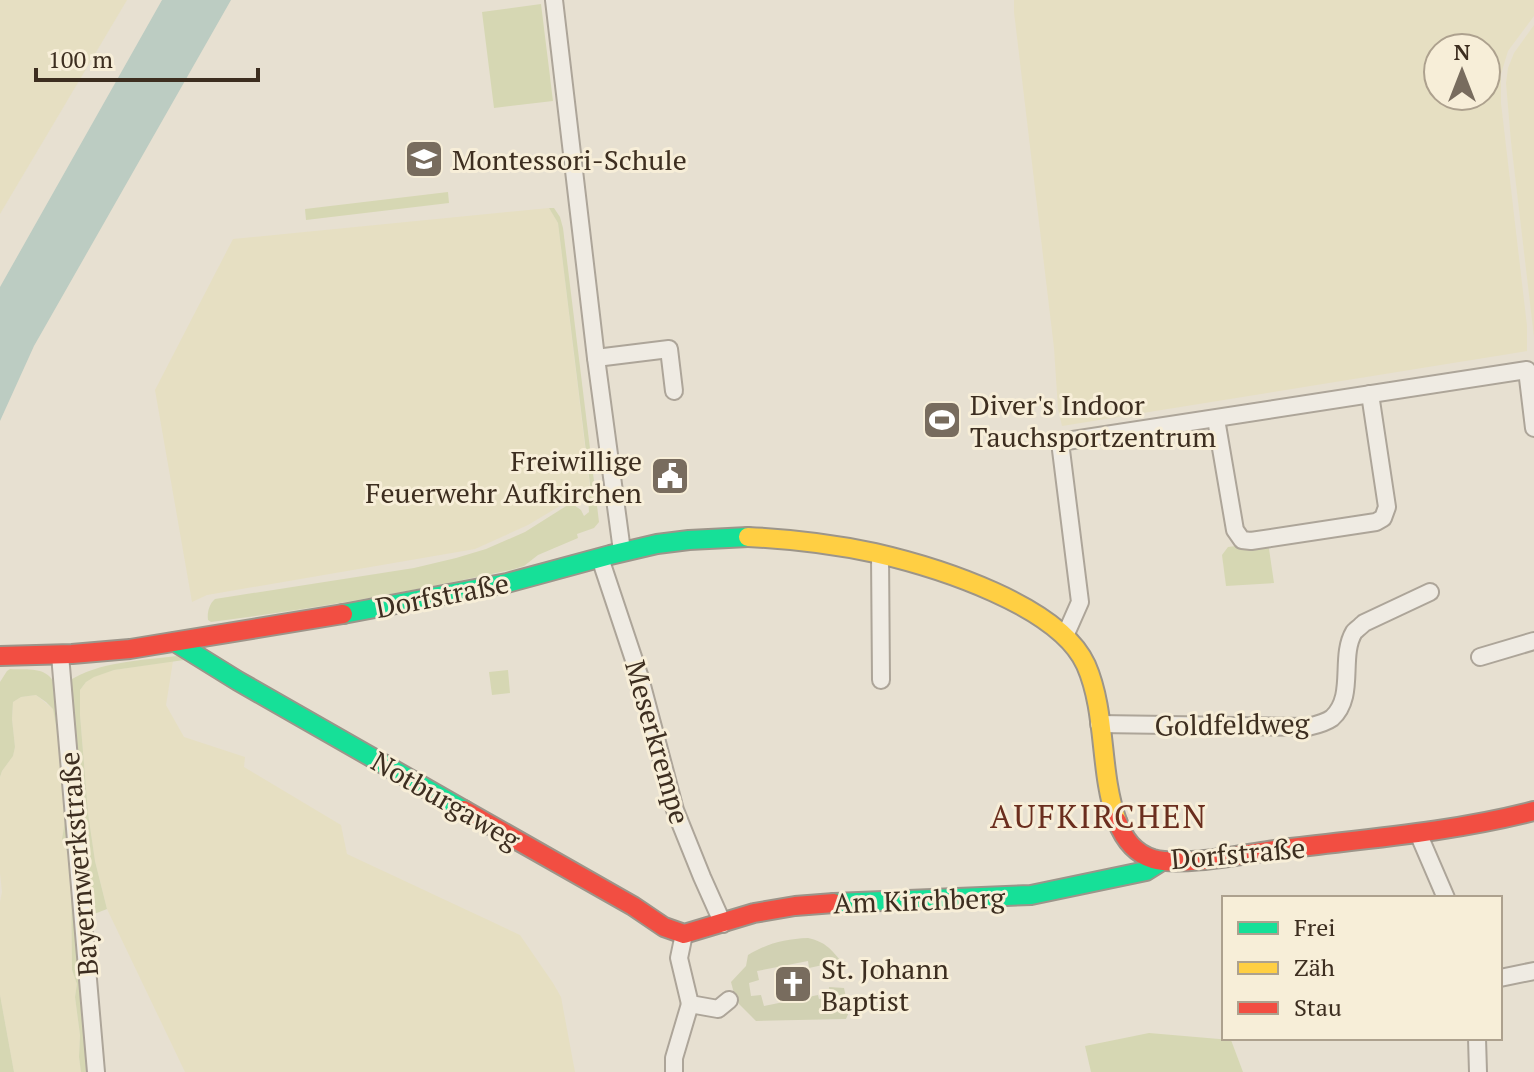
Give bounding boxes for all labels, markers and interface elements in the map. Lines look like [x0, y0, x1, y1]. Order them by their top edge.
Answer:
scale bar [36, 32, 258, 82]
north arrow [1422, 32, 1502, 112]
text: N [1454, 37, 1471, 66]
text: 100 m [48, 43, 113, 75]
school or university icon: Montessori-Schule [403, 138, 445, 180]
place label: Montessori-Schule [452, 141, 687, 178]
place label: Diver's Indoor Tauchsportzentrum [970, 386, 1216, 455]
sports icon: Diver's Indoor Tauchsportzentrum [921, 399, 963, 441]
place label: Freiwillige Feuerwehr Aufkirchen [365, 442, 642, 511]
public building icon: Freiwillige Feuerwehr Aufkirchen [649, 455, 691, 497]
street label: Dorfstraße [372, 564, 512, 626]
street label: Meserkrempe [617, 656, 699, 828]
street label: Goldfeldweg [1154, 704, 1311, 744]
street label: Notburgaweg [365, 743, 528, 858]
street label: Bayernwerkstraße [50, 750, 106, 978]
district label: AUFKIRCHEN [990, 795, 1208, 837]
street label: Dorfstraße [1169, 829, 1307, 877]
street label: Am Kirchberg [833, 878, 1007, 921]
legend [1222, 896, 1502, 1040]
text: Frei [1294, 911, 1336, 943]
place label: St. Johann Baptist [821, 950, 949, 1019]
text: Zäh [1294, 951, 1335, 983]
church icon: St. Johann Baptist [772, 963, 814, 1005]
text: Stau [1294, 991, 1342, 1023]

